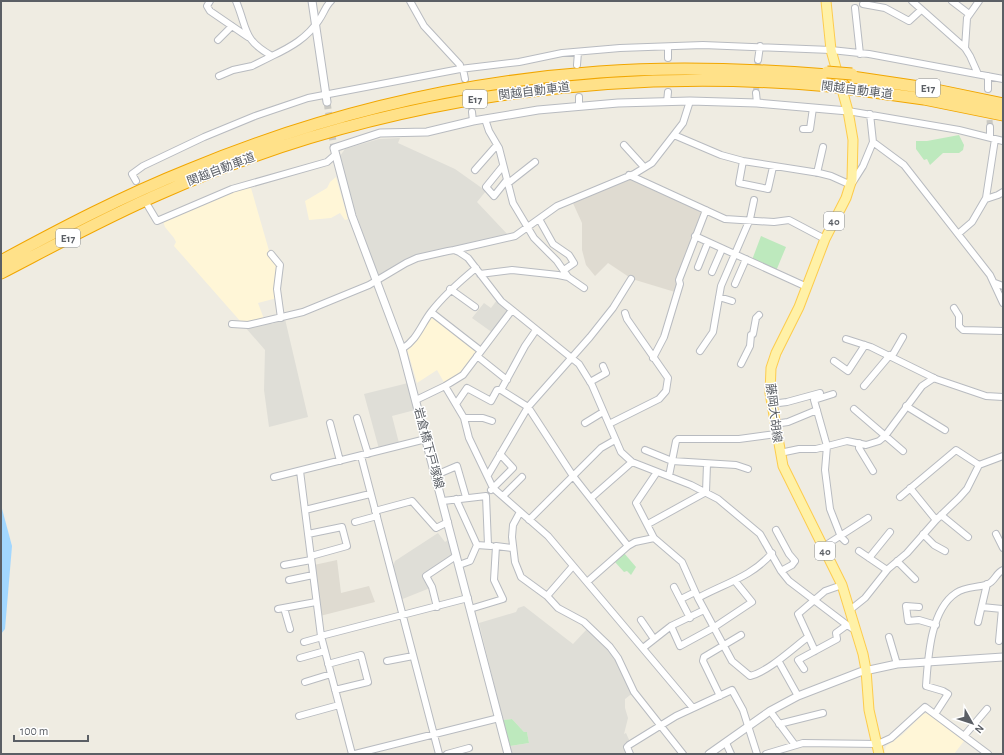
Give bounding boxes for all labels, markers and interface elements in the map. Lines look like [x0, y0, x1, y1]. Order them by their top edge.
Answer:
street label: 関越自動車道 [821, 79, 894, 100]
road number: E17 [916, 79, 940, 97]
street label: 関越自動車道 [497, 80, 570, 101]
road number: E17 [463, 90, 487, 108]
street label: 関越自動車道 [185, 150, 257, 188]
road number: 40 [824, 212, 844, 230]
road number: E17 [56, 229, 80, 247]
street label: 藤岡大胡線 [764, 382, 785, 444]
street label: 岩倉橋下戸塚線 [412, 406, 447, 490]
road number: 40 [815, 542, 835, 560]
north arrow [952, 703, 992, 743]
scale bar [14, 717, 88, 743]
text: N [973, 723, 986, 735]
text: 100 m [20, 725, 48, 737]

